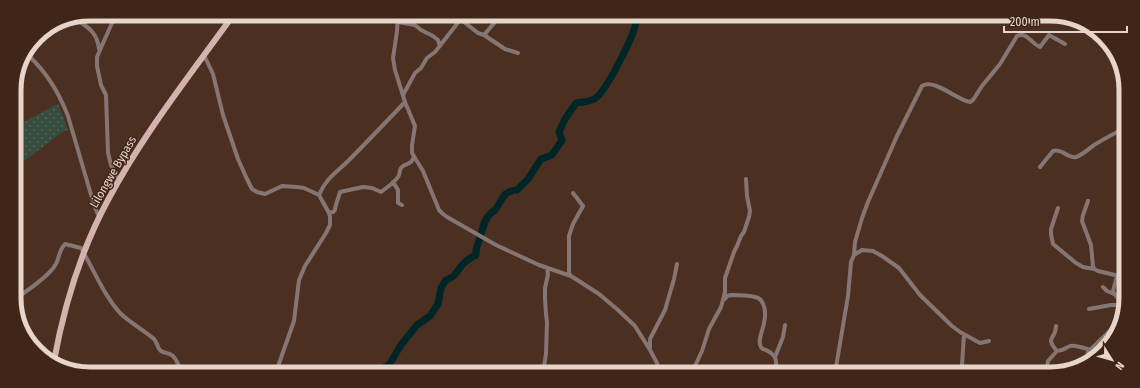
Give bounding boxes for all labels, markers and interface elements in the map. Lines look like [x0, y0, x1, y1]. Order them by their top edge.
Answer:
scale bar [1004, 8, 1127, 34]
text: 200 m [1010, 15, 1040, 29]
street label: Lilongwe Bypass [87, 134, 139, 210]
north arrow [1092, 340, 1132, 380]
text: N [1112, 359, 1127, 372]

